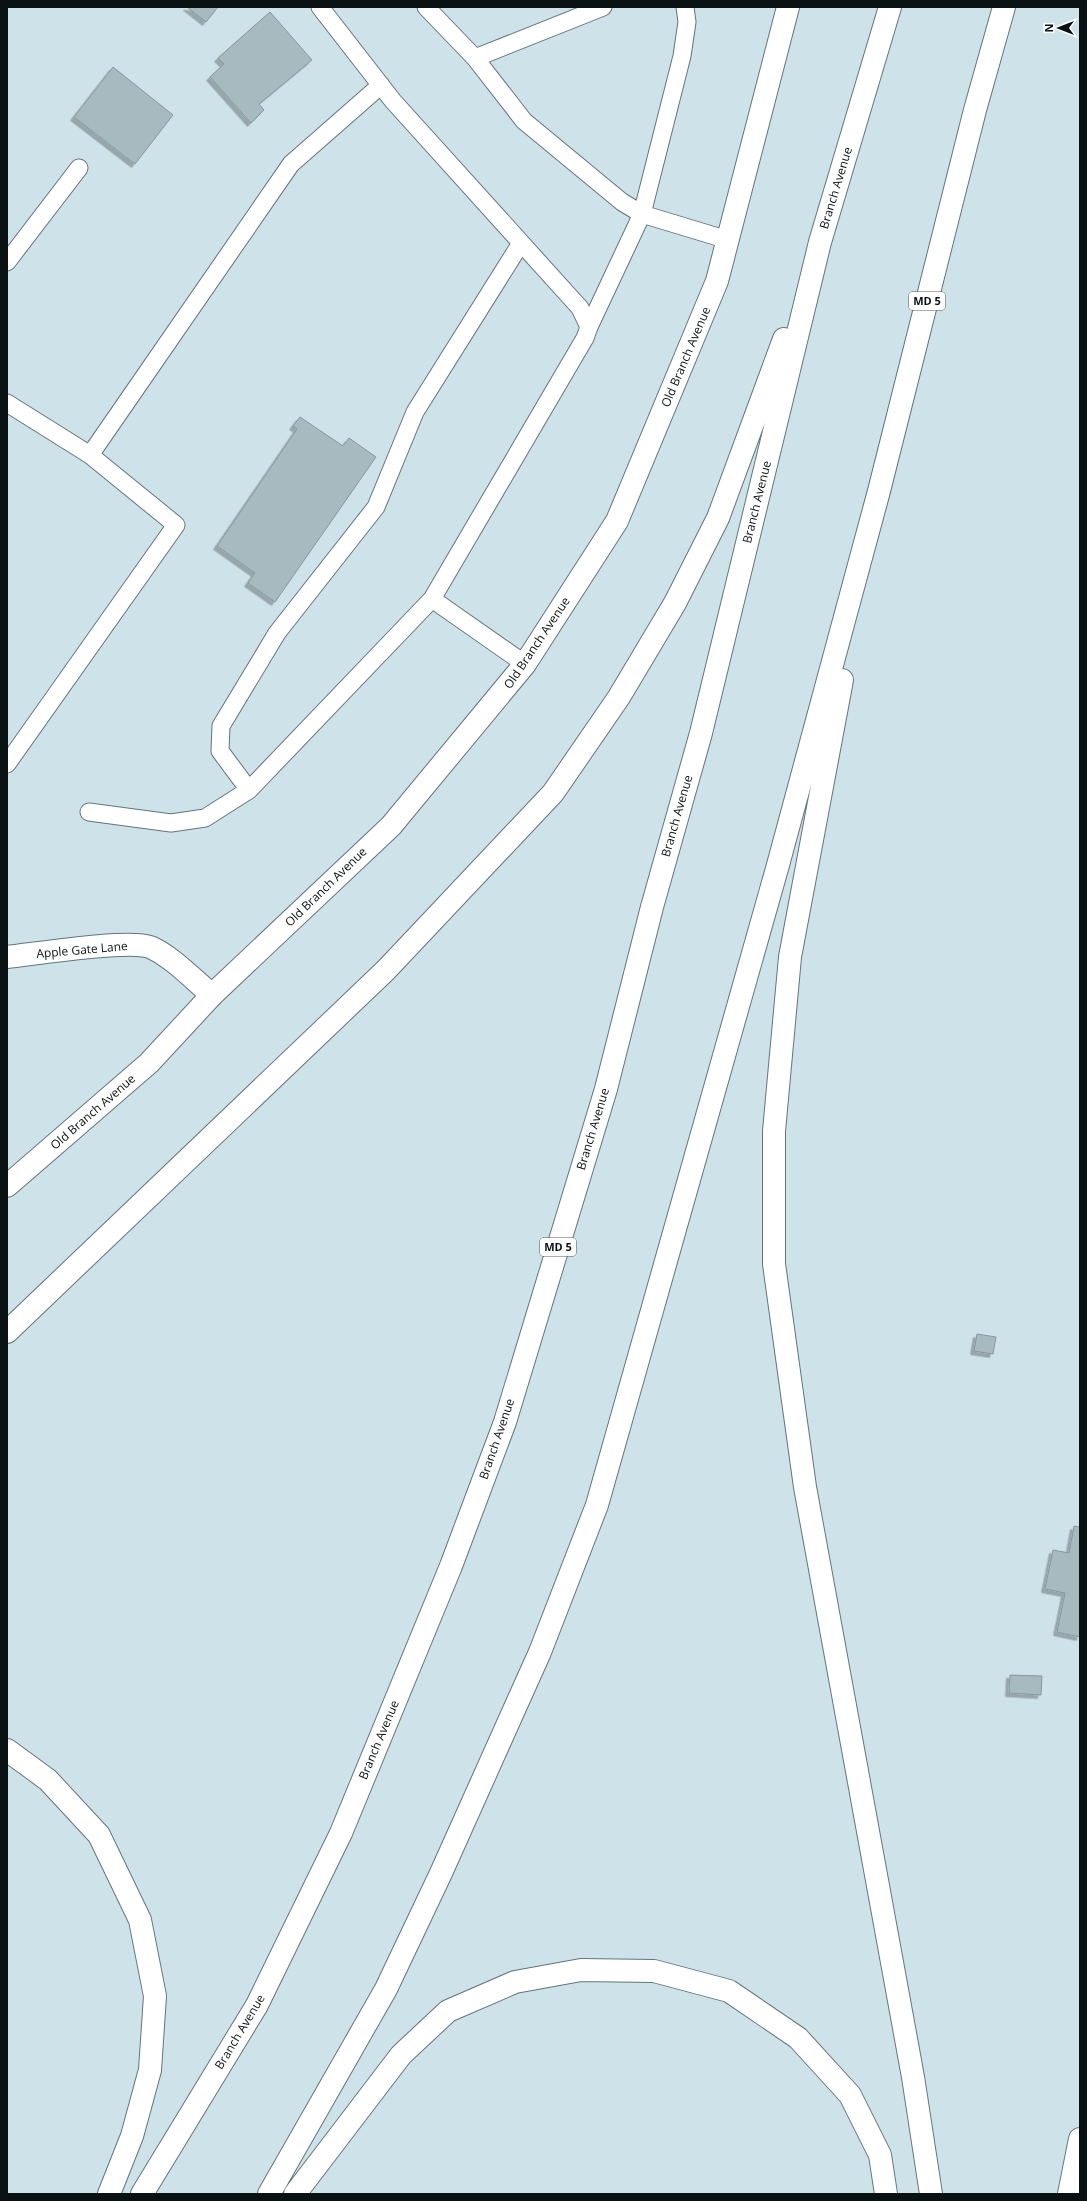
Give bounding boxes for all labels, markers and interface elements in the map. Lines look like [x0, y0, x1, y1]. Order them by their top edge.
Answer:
north arrow [1039, 8, 1079, 48]
text: N [1041, 24, 1056, 32]
street label: Branch Avenue [815, 145, 856, 231]
road number: MD 5 [909, 292, 945, 310]
street label: Old Branch Avenue [657, 304, 714, 410]
street label: Branch Avenue [738, 458, 775, 545]
street label: Old Branch Avenue [499, 593, 574, 692]
street label: Branch Avenue [657, 773, 696, 859]
street label: Old Branch Avenue [281, 843, 370, 930]
street label: Apple Gate Lane [36, 937, 129, 962]
street label: Old Branch Avenue [47, 1070, 139, 1153]
street label: Branch Avenue [572, 1086, 613, 1172]
road number: MD 5 [540, 1238, 576, 1256]
street label: Branch Avenue [475, 1396, 518, 1482]
street label: Branch Avenue [354, 1697, 403, 1782]
street label: Branch Avenue [210, 1991, 269, 2072]

